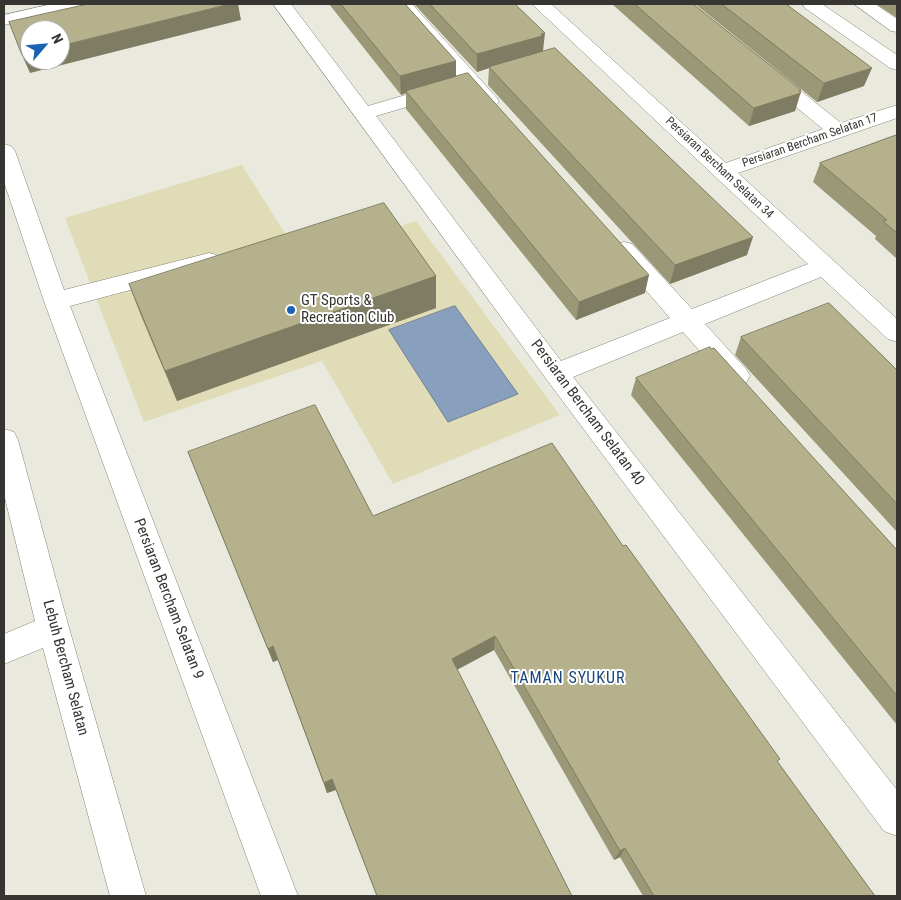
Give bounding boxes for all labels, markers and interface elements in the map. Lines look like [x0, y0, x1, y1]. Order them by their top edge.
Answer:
north arrow [20, 20, 70, 70]
text: N [48, 31, 67, 46]
street label: Persiaran Bercham Selatan 17 [740, 111, 880, 171]
street label: Persiaran Bercham Selatan 34 [662, 114, 776, 222]
place label: GT Sports & Recreation Club [301, 292, 394, 327]
marker: GT Sports & Recreation Club [285, 304, 297, 316]
street label: Persiaran Bercham Selatan 40 [526, 337, 648, 489]
street label: Persiaran Bercham Selatan 9 [129, 516, 207, 682]
street label: Lebuh Bercham Selatan [38, 598, 92, 738]
district label: TAMAN SYUKUR [509, 669, 627, 689]

